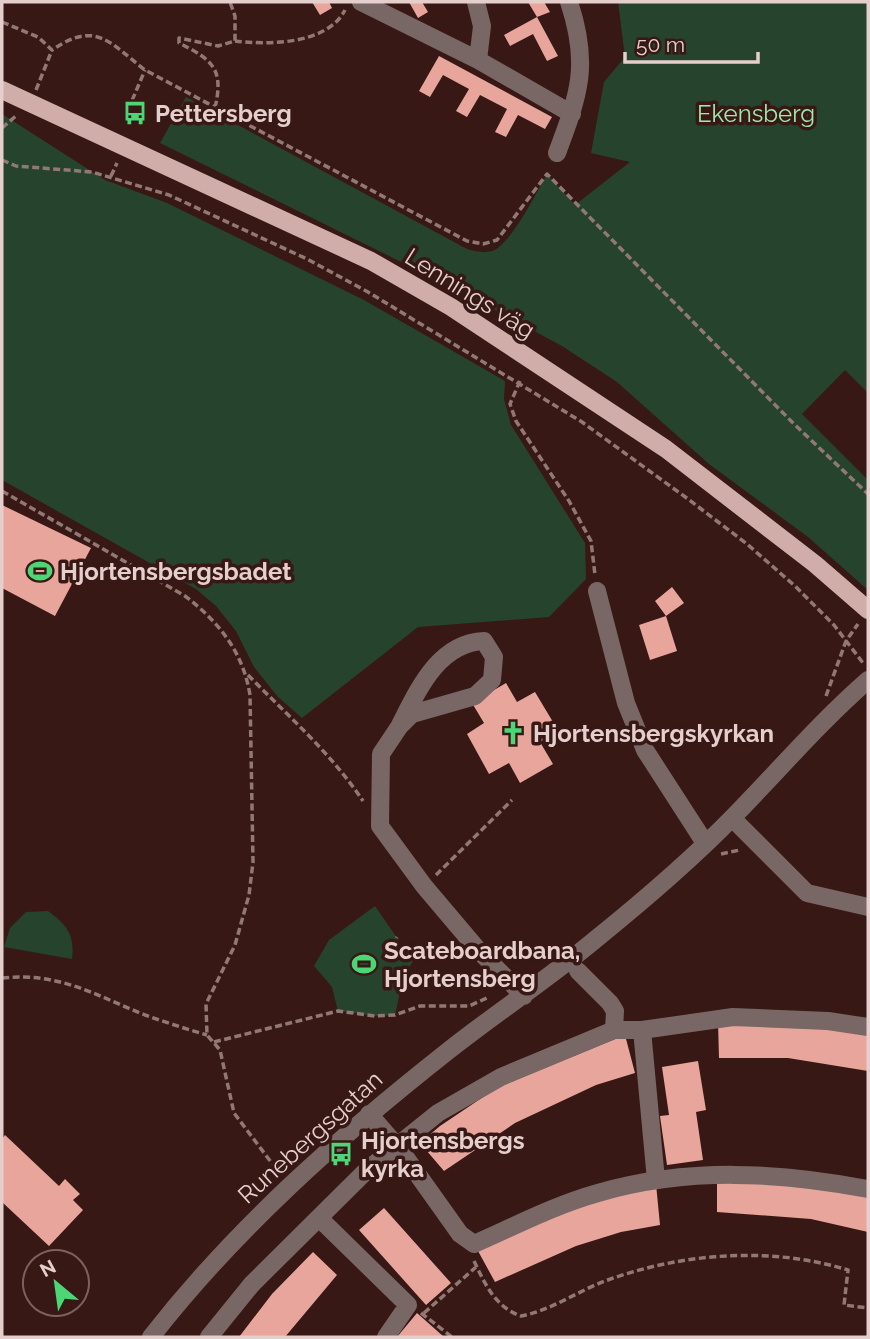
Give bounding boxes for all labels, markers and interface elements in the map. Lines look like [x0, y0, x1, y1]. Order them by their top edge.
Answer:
scale bar [625, 21, 758, 65]
text: 50 m [636, 32, 685, 57]
bus stop icon: Pettersberg [121, 99, 149, 127]
place label: Pettersberg [155, 99, 292, 128]
park label: Ekensberg [697, 99, 815, 128]
street label: Lennings väg [400, 242, 540, 344]
sports icon: Hjortensbergsbadet [26, 557, 54, 585]
place label: Hjortensbergsbadet [60, 557, 292, 586]
church icon: Hjortensbergskyrkan [499, 719, 527, 747]
place label: Hjortensbergskyrkan [533, 719, 774, 748]
place label: Scateboardbana, Hjortensberg [384, 936, 580, 993]
sports icon: Scateboardbana, Hjortensberg [350, 950, 378, 978]
street label: Runebergsgatan [232, 1065, 388, 1209]
place label: Hjortensbergs kyrka [361, 1126, 525, 1183]
bus stop icon: Hjortensbergs kyrka [327, 1140, 355, 1168]
north arrow [21, 1248, 91, 1318]
text: N [36, 1255, 59, 1281]

